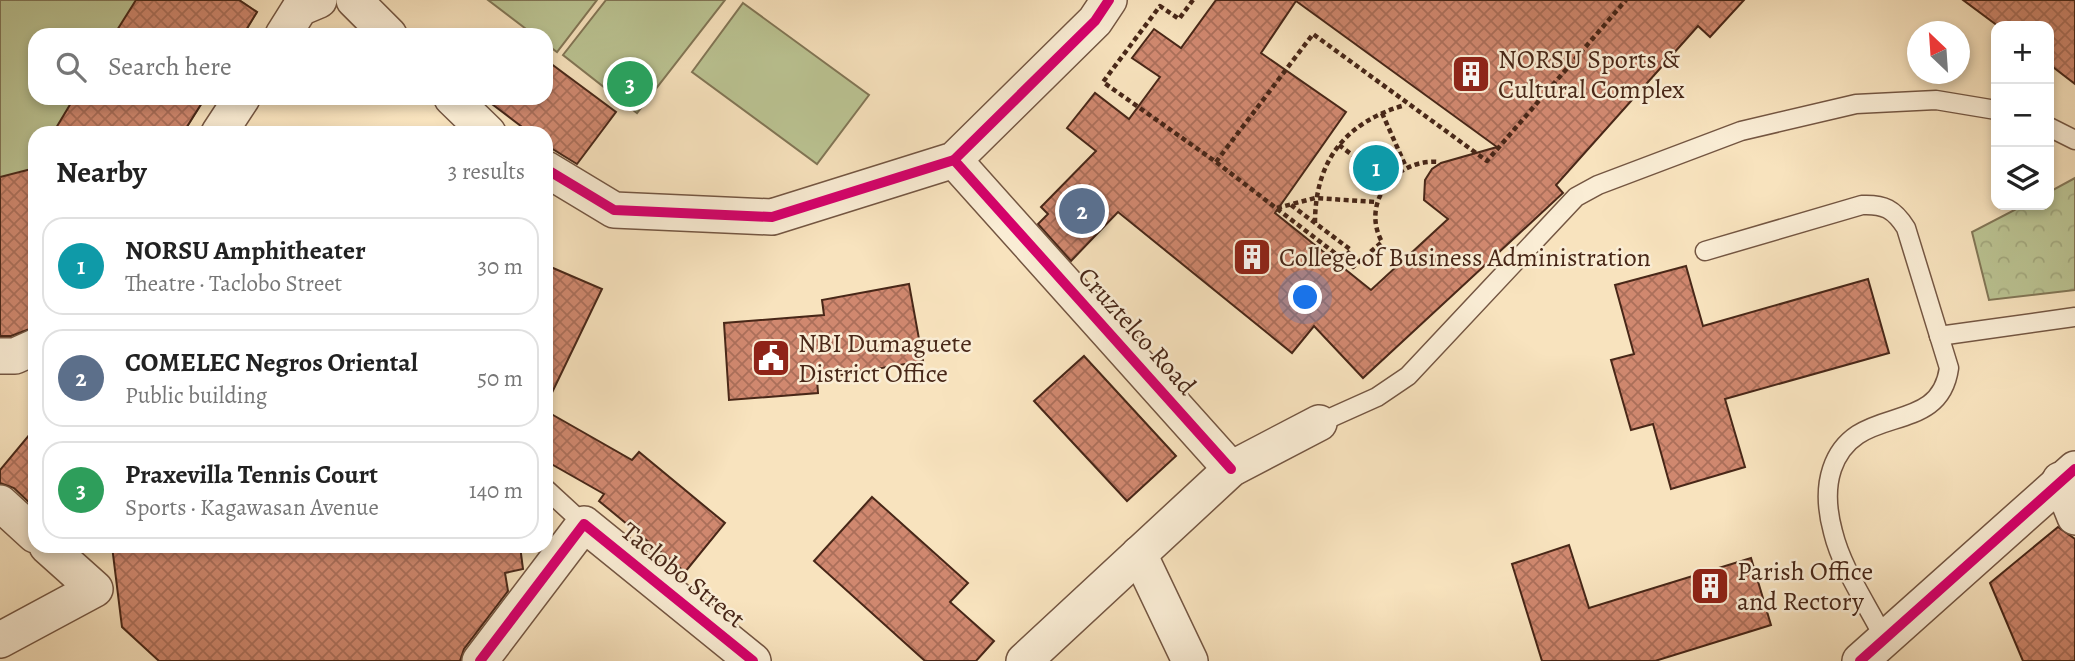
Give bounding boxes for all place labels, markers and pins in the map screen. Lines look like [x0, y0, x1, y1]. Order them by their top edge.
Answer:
place label: NORSU Sports & Cultural Complex [1498, 42, 1685, 107]
building icon: NORSU Sports & Cultural Complex [1450, 53, 1492, 95]
pin: 3 [607, 58, 653, 110]
pin: 1 [1353, 142, 1399, 194]
pin: 2 [1059, 185, 1105, 237]
building icon: College of Business Administration [1231, 236, 1273, 278]
place label: College of Business Administration [1279, 240, 1651, 275]
place label: NBI Dumaguete District Office [798, 326, 972, 391]
public building icon: NBI Dumaguete District Office [750, 337, 792, 379]
place label: Parish Office and Rectory [1737, 554, 1873, 619]
building icon: Parish Office and Rectory [1689, 565, 1731, 607]

